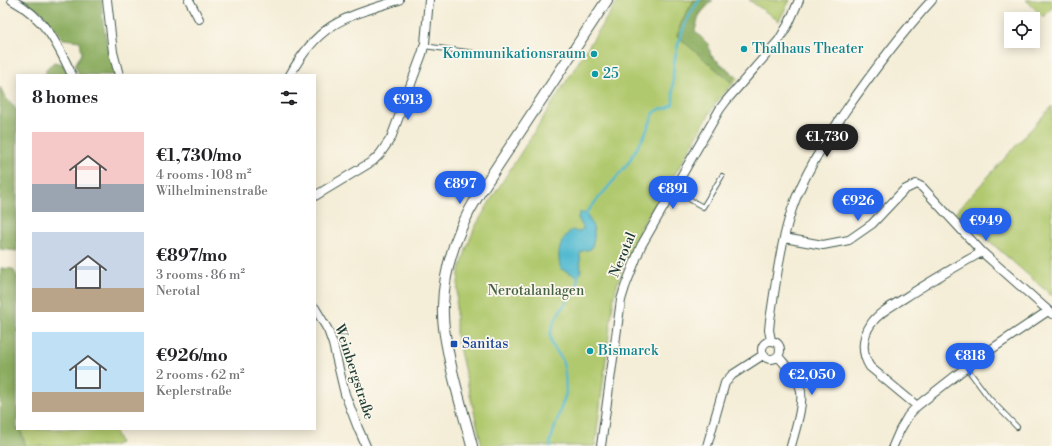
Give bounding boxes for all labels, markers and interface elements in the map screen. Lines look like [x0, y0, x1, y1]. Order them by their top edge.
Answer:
map controls [1004, 12, 1040, 48]
button: locate [1004, 12, 1040, 48]
place label: Thalhaus Theater [752, 40, 864, 58]
marker: Thalhaus Theater [739, 44, 749, 54]
place label: Kommunikationsraum [442, 45, 586, 63]
marker: Kommunikationsraum [589, 49, 599, 59]
place label: 25 [603, 65, 619, 83]
marker: 25 [590, 69, 600, 79]
text: 8 homes [32, 87, 98, 109]
icon: filters [278, 87, 300, 109]
pin: €913 [384, 87, 432, 121]
text: €913 [393, 92, 423, 108]
pin: €1,730 [794, 124, 860, 158]
text: €1,730 [805, 129, 849, 145]
text: €1,730/mo [156, 145, 242, 167]
icon: home [64, 148, 112, 196]
text: 4 rooms · 108 m² [156, 167, 251, 183]
pin: €897 [436, 171, 484, 205]
text: €897 [444, 176, 476, 192]
pin: €891 [649, 176, 697, 210]
text: €891 [658, 181, 688, 197]
text: Wilhelminenstraße [156, 183, 268, 199]
pin: €926 [834, 188, 882, 222]
text: €926 [842, 193, 874, 209]
pin: €949 [962, 208, 1010, 242]
text: €949 [969, 213, 1003, 229]
street label: Nerotal [605, 230, 641, 280]
text: €897/mo [156, 245, 227, 267]
icon: home [64, 248, 112, 296]
text: 3 rooms · 86 m² [156, 267, 245, 283]
park label: Nerotalanlagen [488, 282, 585, 300]
text: Nerotal [156, 283, 200, 299]
street label: Weinbergstraße [330, 321, 378, 422]
place label: Sanitas [462, 335, 508, 353]
marker: Sanitas [449, 339, 459, 349]
place label: Bismarck [597, 342, 659, 360]
pin: €818 [946, 343, 994, 377]
text: €926/mo [156, 345, 228, 367]
marker: Bismarck [585, 346, 595, 356]
icon: home [64, 348, 112, 396]
text: €818 [955, 348, 985, 364]
pin: €2,050 [779, 362, 845, 396]
text: 2 rooms · 62 m² [156, 367, 245, 383]
text: €2,050 [788, 367, 836, 383]
text: Keplerstraße [156, 383, 232, 399]

